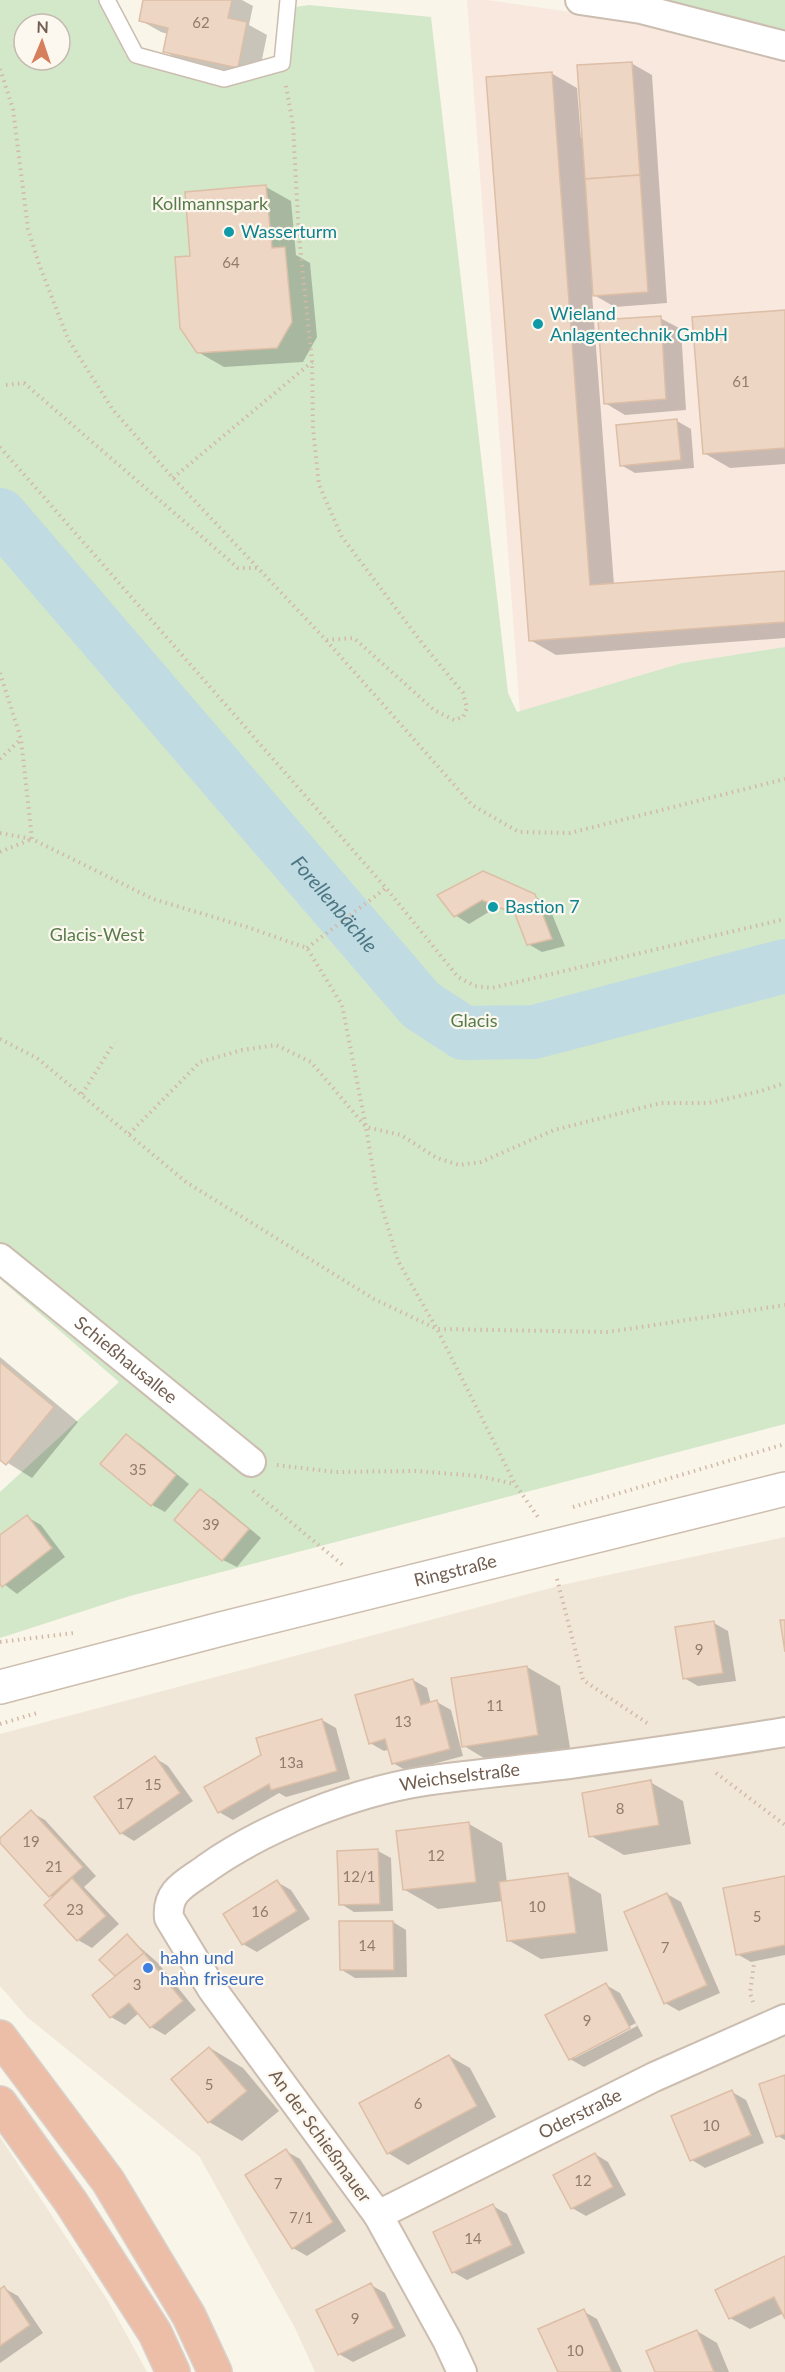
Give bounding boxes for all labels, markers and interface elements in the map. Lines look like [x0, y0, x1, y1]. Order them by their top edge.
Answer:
north arrow [12, 12, 72, 72]
house number: 62 [192, 13, 210, 31]
text: N [36, 17, 49, 36]
park label: Kollmannspark [152, 192, 269, 214]
place label: Wasserturm [241, 220, 337, 242]
marker: Wasserturm [222, 225, 236, 239]
house number: 64 [222, 253, 240, 271]
place label: Wieland Anlagentechnik GmbH [550, 302, 728, 345]
marker: Wieland Anlagentechnik GmbH [531, 317, 545, 331]
house number: 61 [732, 372, 750, 390]
water label: Forellenbächle [287, 850, 383, 957]
place label: Bastion 7 [505, 895, 580, 917]
marker: Bastion 7 [486, 900, 500, 914]
park label: Glacis-West [50, 923, 145, 945]
park label: Glacis [451, 1009, 498, 1031]
street label: Schießhausallee [71, 1311, 182, 1408]
house number: 35 [129, 1460, 147, 1478]
house number: 39 [202, 1515, 220, 1533]
street label: Ringstraße [412, 1549, 499, 1591]
house number: 9 [695, 1640, 703, 1658]
house number: 11 [486, 1696, 504, 1714]
house number: 13 [394, 1712, 412, 1730]
house number: 13a [279, 1753, 303, 1771]
street label: Weichselstraße [398, 1758, 521, 1795]
house number: 15 [144, 1775, 162, 1793]
house number: 17 [116, 1794, 134, 1812]
house number: 8 [616, 1799, 624, 1817]
house number: 19 [22, 1832, 40, 1850]
house number: 12 [427, 1846, 445, 1864]
house number: 21 [45, 1857, 63, 1875]
house number: 12/1 [343, 1867, 375, 1885]
house number: 10 [528, 1897, 546, 1915]
house number: 23 [66, 1900, 84, 1918]
house number: 16 [251, 1902, 269, 1920]
house number: 5 [753, 1907, 761, 1925]
house number: 14 [358, 1936, 376, 1954]
house number: 7 [661, 1938, 670, 1956]
place label: hahn und hahn friseure [160, 1946, 264, 1989]
marker: hahn und hahn friseure [141, 1961, 155, 1975]
house number: 3 [133, 1975, 141, 1993]
house number: 9 [583, 2011, 591, 2029]
street label: An der Schießmauer [265, 2064, 377, 2207]
house number: 5 [205, 2075, 213, 2093]
street label: Oderstraße [535, 2083, 625, 2143]
house number: 6 [414, 2094, 423, 2112]
house number: 10 [702, 2116, 720, 2134]
house number: 12 [574, 2171, 592, 2189]
house number: 7 [274, 2174, 283, 2192]
house number: 7/1 [289, 2208, 313, 2226]
house number: 14 [464, 2229, 482, 2247]
house number: 9 [351, 2309, 359, 2327]
house number: 10 [566, 2341, 584, 2359]

